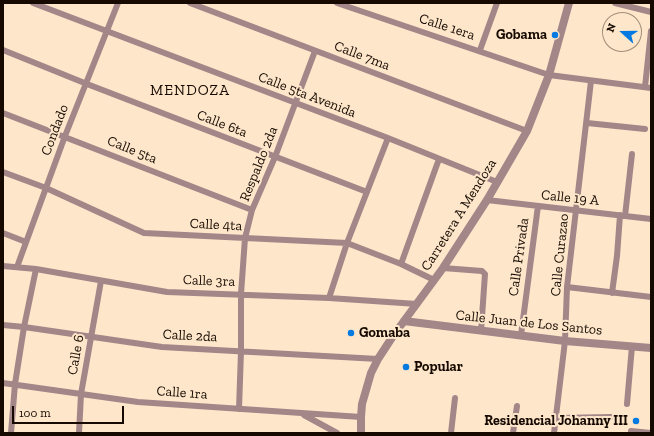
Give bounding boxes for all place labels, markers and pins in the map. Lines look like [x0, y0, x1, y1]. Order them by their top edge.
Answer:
place label: Gobama [496, 27, 547, 43]
marker: Gobama [550, 30, 560, 40]
place label: Gomaba [359, 325, 410, 341]
marker: Gomaba [346, 328, 356, 338]
place label: Popular [414, 359, 463, 375]
marker: Popular [401, 362, 411, 372]
place label: Residencial Johanny III [484, 413, 628, 429]
marker: Residencial Johanny III [631, 416, 641, 426]

